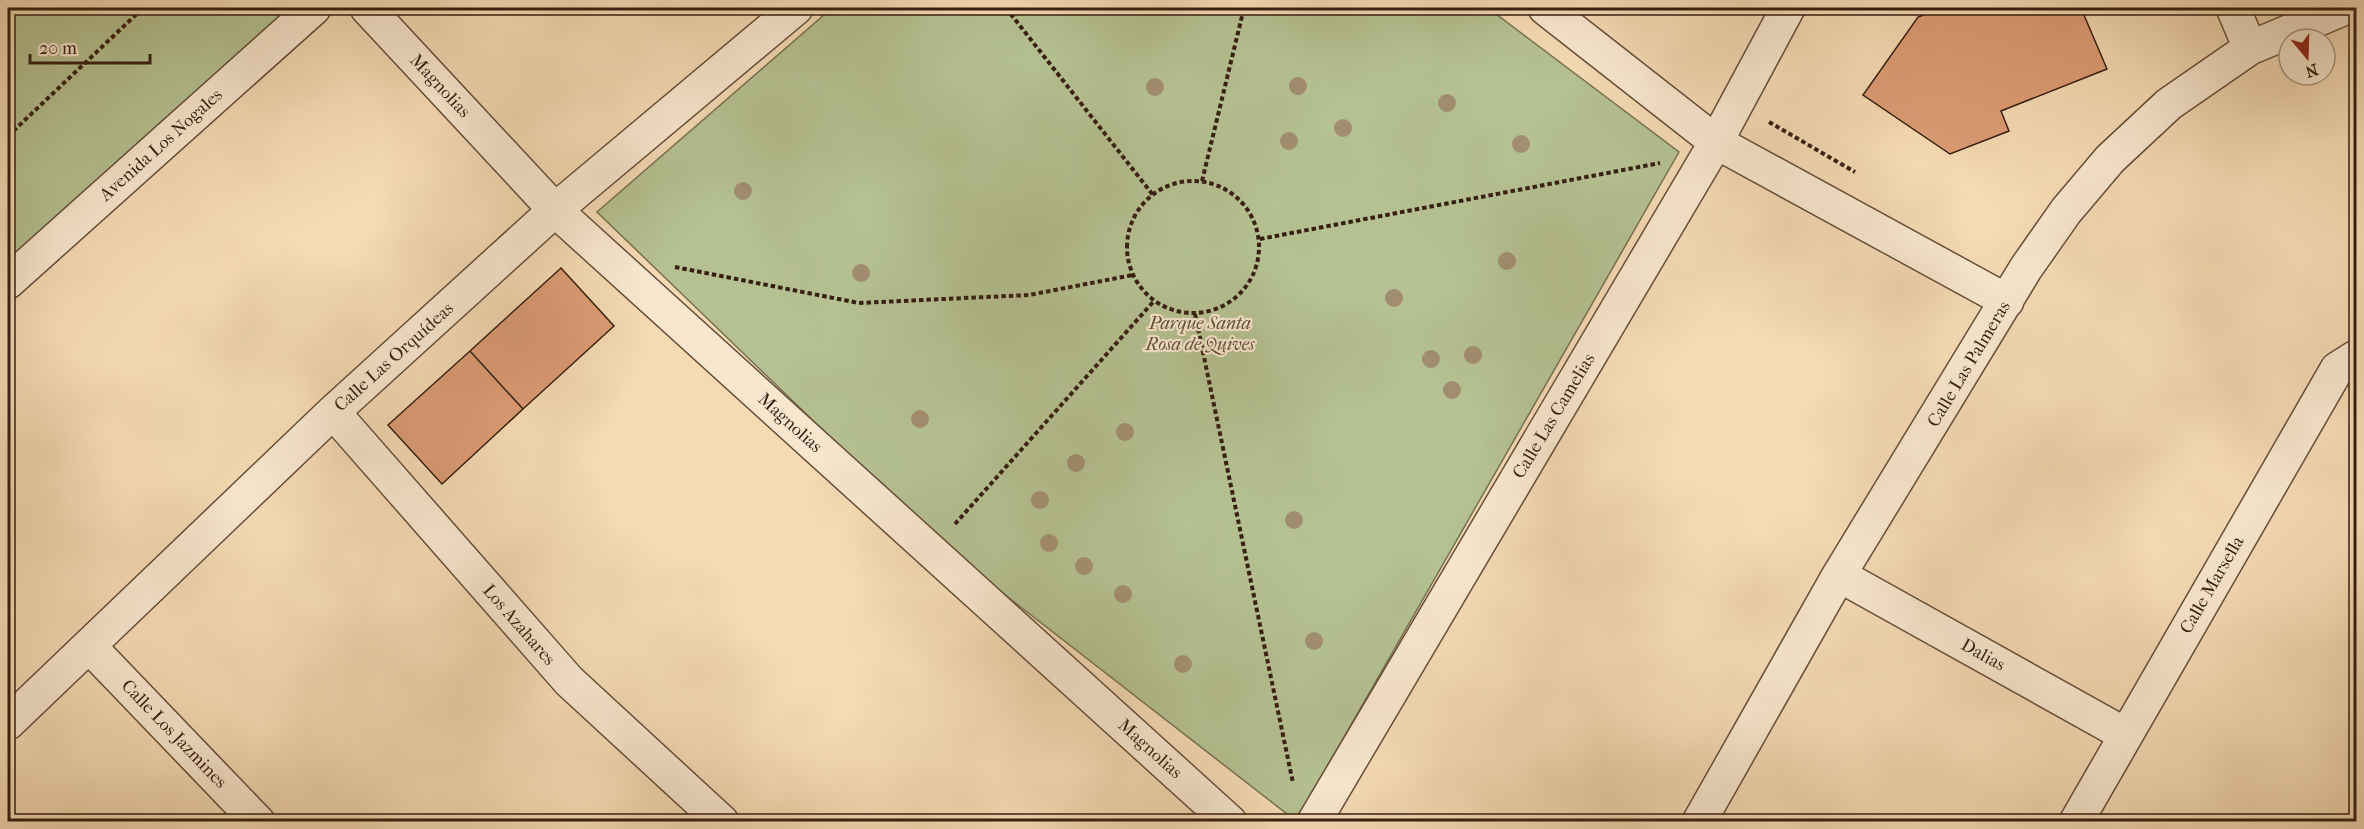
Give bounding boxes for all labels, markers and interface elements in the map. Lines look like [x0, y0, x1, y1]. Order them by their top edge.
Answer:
scale bar [30, 27, 150, 65]
north arrow [2277, 27, 2337, 87]
text: 20 m [39, 38, 77, 59]
street label: Magnolias [405, 50, 475, 122]
text: N [2302, 60, 2321, 82]
street label: Avenida Los Nogales [95, 84, 227, 206]
street label: Calle Las Palmeras [1923, 297, 2015, 431]
street label: Calle Las Orquídeas [330, 298, 458, 416]
park label: Parque Santa Rosa de Quives [1144, 313, 1255, 355]
street label: Calle Las Camelias [1508, 349, 1600, 482]
street label: Magnolias [754, 389, 827, 458]
street label: Calle Marsella [2176, 532, 2249, 638]
street label: Los Azahares [478, 580, 560, 670]
street label: Dalias [1957, 634, 2009, 676]
street label: Calle Los Jazmines [117, 675, 231, 793]
street label: Magnolias [1114, 715, 1187, 784]

